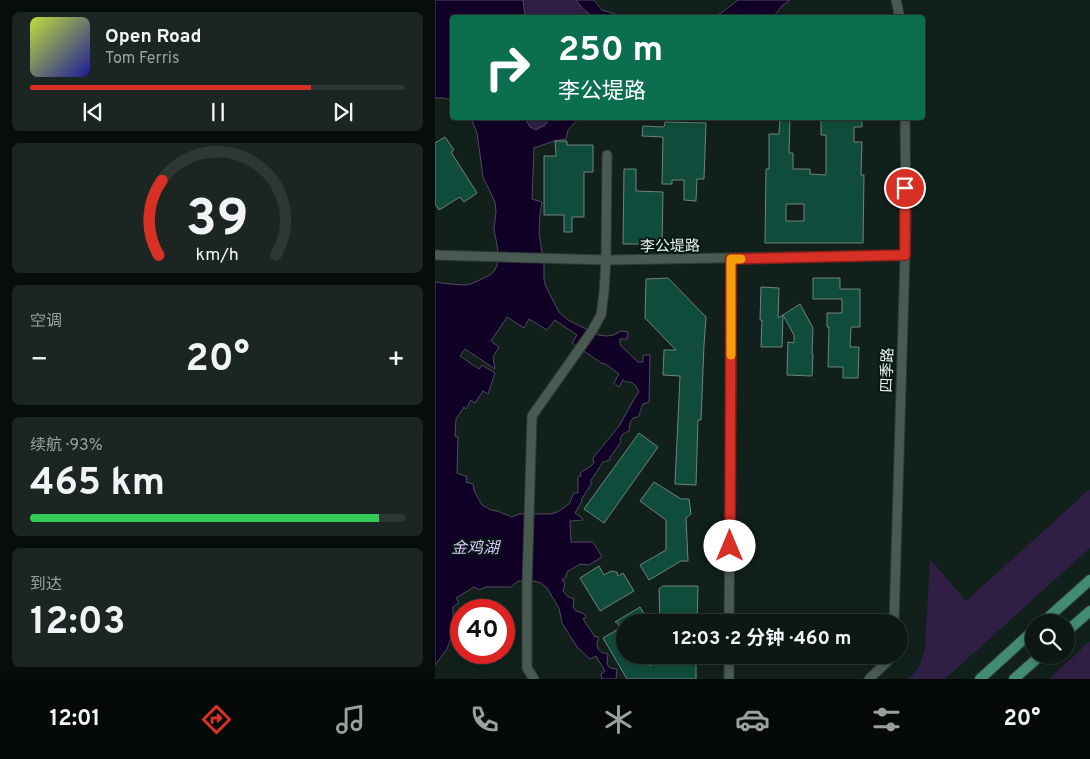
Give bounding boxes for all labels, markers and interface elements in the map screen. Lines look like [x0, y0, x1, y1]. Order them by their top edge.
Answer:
text: Open Road [105, 25, 201, 49]
text: 250 m [558, 29, 663, 73]
icon: right [475, 35, 540, 100]
text: Tom Ferris [105, 49, 179, 69]
text: 李公堤路 [558, 79, 646, 106]
icon: previous [79, 98, 107, 126]
icon: pause [204, 98, 232, 126]
icon: next [329, 98, 357, 126]
pin [884, 167, 926, 209]
icon: arrive [891, 174, 919, 202]
text: 39 [186, 188, 249, 254]
street label: 李公堤路 [640, 237, 700, 258]
text: km/h [196, 244, 239, 267]
text: 空调 [30, 312, 62, 332]
text: 20° [185, 336, 250, 385]
text: − [30, 343, 48, 379]
text: + [387, 343, 405, 379]
street label: 四季路 [878, 347, 899, 393]
text: 续航 · 93% [30, 436, 103, 456]
text: 465 km [30, 460, 165, 509]
position arrow [703, 519, 755, 571]
water label: 金鸡湖 [451, 539, 502, 559]
text: 到达 [30, 575, 62, 595]
text: 12:03 [30, 599, 125, 648]
speed limit sign: 40 [450, 599, 515, 664]
map controls [1025, 614, 1075, 664]
button: search [1025, 614, 1075, 664]
text: 12:03 · 2 分钟 · 460 m [673, 627, 851, 651]
icon: directions [199, 702, 234, 737]
icon: music [333, 702, 368, 737]
icon: phone [467, 702, 502, 737]
icon: climate [601, 702, 636, 737]
icon: car [735, 702, 770, 737]
icon: filters [869, 702, 904, 737]
text: 12:01 [50, 706, 100, 733]
text: 20° [1003, 706, 1040, 733]

